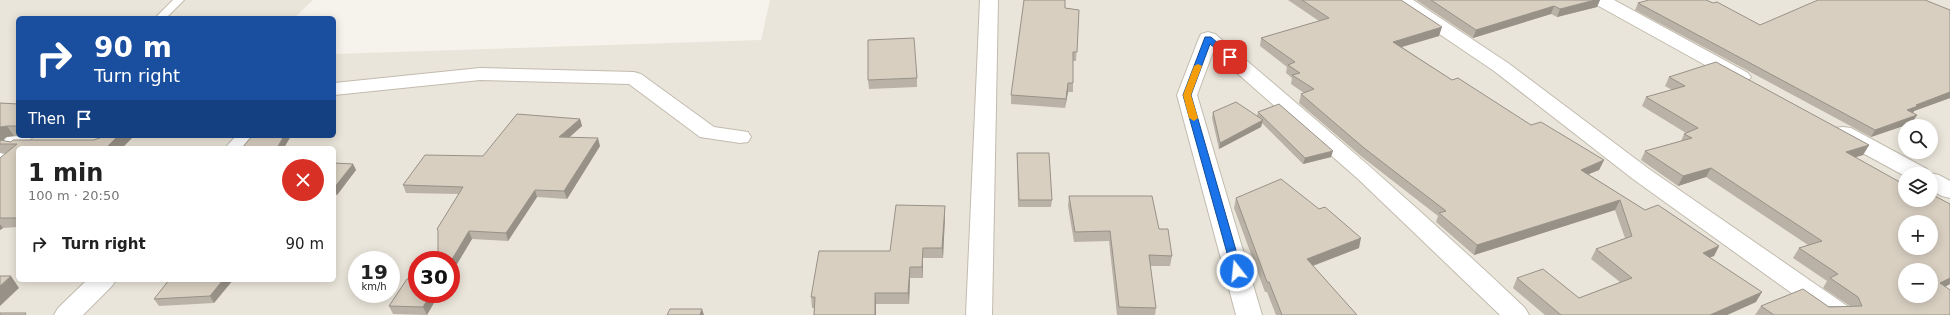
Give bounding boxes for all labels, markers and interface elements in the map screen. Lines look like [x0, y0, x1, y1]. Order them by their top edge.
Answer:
text: 90 m [94, 31, 172, 64]
icon: right [28, 32, 80, 84]
pin [1213, 40, 1247, 74]
icon: arrive [1219, 46, 1241, 68]
text: Turn right [94, 65, 180, 86]
icon: arrive [73, 108, 95, 130]
text: Then [28, 110, 65, 128]
map controls [1898, 119, 1938, 303]
button: search [1898, 119, 1938, 159]
text: 1 min [28, 159, 103, 187]
button: close [282, 159, 324, 201]
button: layers [1898, 167, 1938, 207]
text: 100 m · 20:50 [28, 188, 119, 203]
button: + [1898, 215, 1938, 255]
icon: right [28, 233, 50, 255]
text: Turn right [62, 235, 146, 253]
text: 90 m [286, 235, 324, 253]
position arrow [1216, 250, 1258, 292]
speed limit sign: 30 [408, 251, 460, 303]
text: 19 [360, 260, 388, 284]
button: − [1898, 263, 1938, 303]
text: km/h [361, 281, 387, 292]

